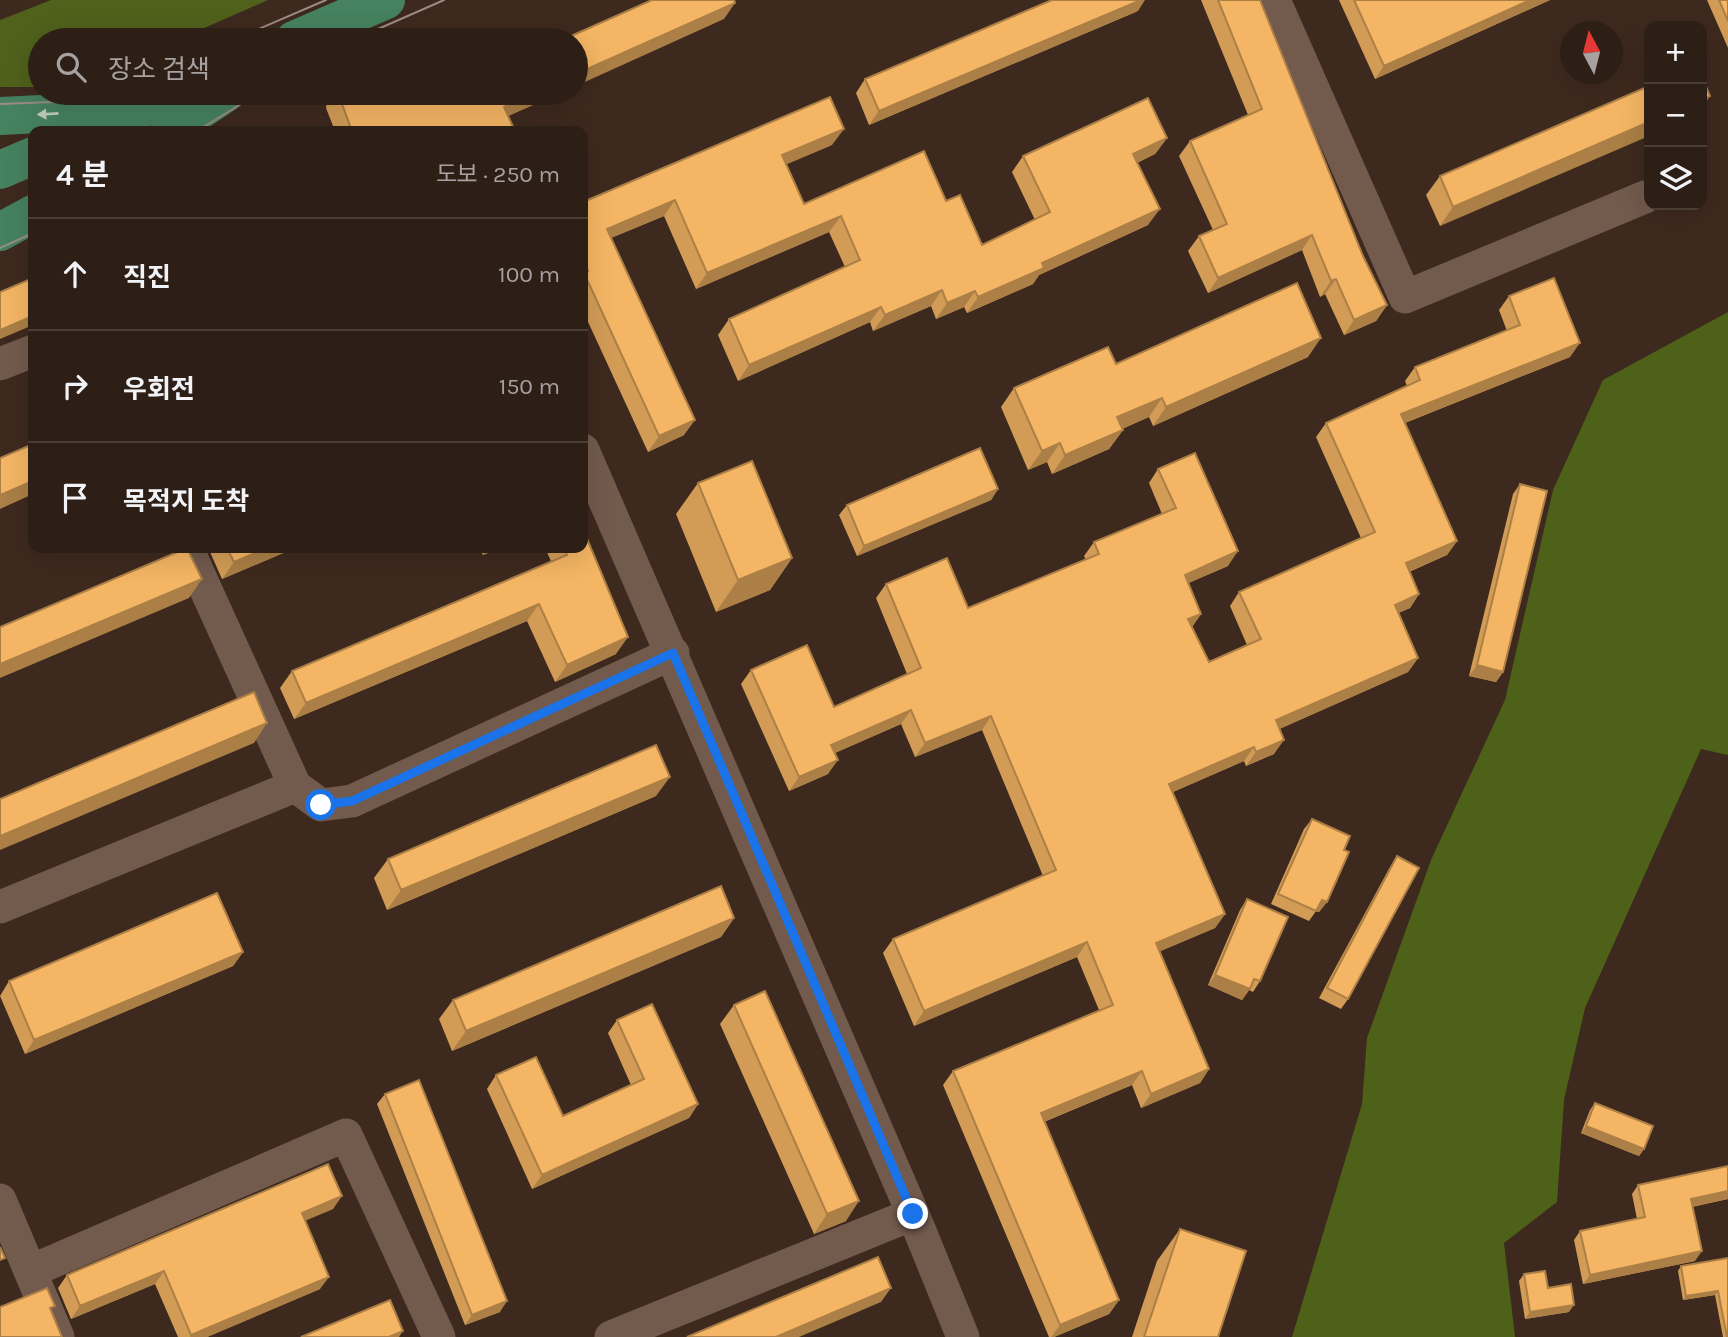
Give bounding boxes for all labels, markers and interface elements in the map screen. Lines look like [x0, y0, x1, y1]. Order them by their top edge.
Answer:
north arrow [1560, 21, 1623, 84]
map controls [1644, 21, 1707, 210]
button: + [1644, 21, 1707, 84]
search box [28, 28, 588, 105]
icon: search [52, 48, 90, 86]
text: 장소 검색 [108, 54, 210, 85]
button: − [1644, 84, 1707, 147]
one-way arrow [37, 108, 59, 119]
button: layers [1644, 147, 1707, 210]
text: 4 분 [56, 157, 109, 193]
text: 도보 · 250 m [436, 161, 560, 188]
icon: ahead [56, 255, 94, 293]
text: 100 m [498, 261, 560, 288]
text: 직진 [123, 262, 171, 293]
icon: right [56, 367, 94, 405]
text: 150 m [499, 373, 560, 400]
text: 우회전 [123, 374, 195, 405]
icon: arrive [56, 479, 94, 517]
text: 목적지 도착 [123, 486, 249, 517]
route start [305, 789, 336, 820]
route end [897, 1198, 928, 1229]

